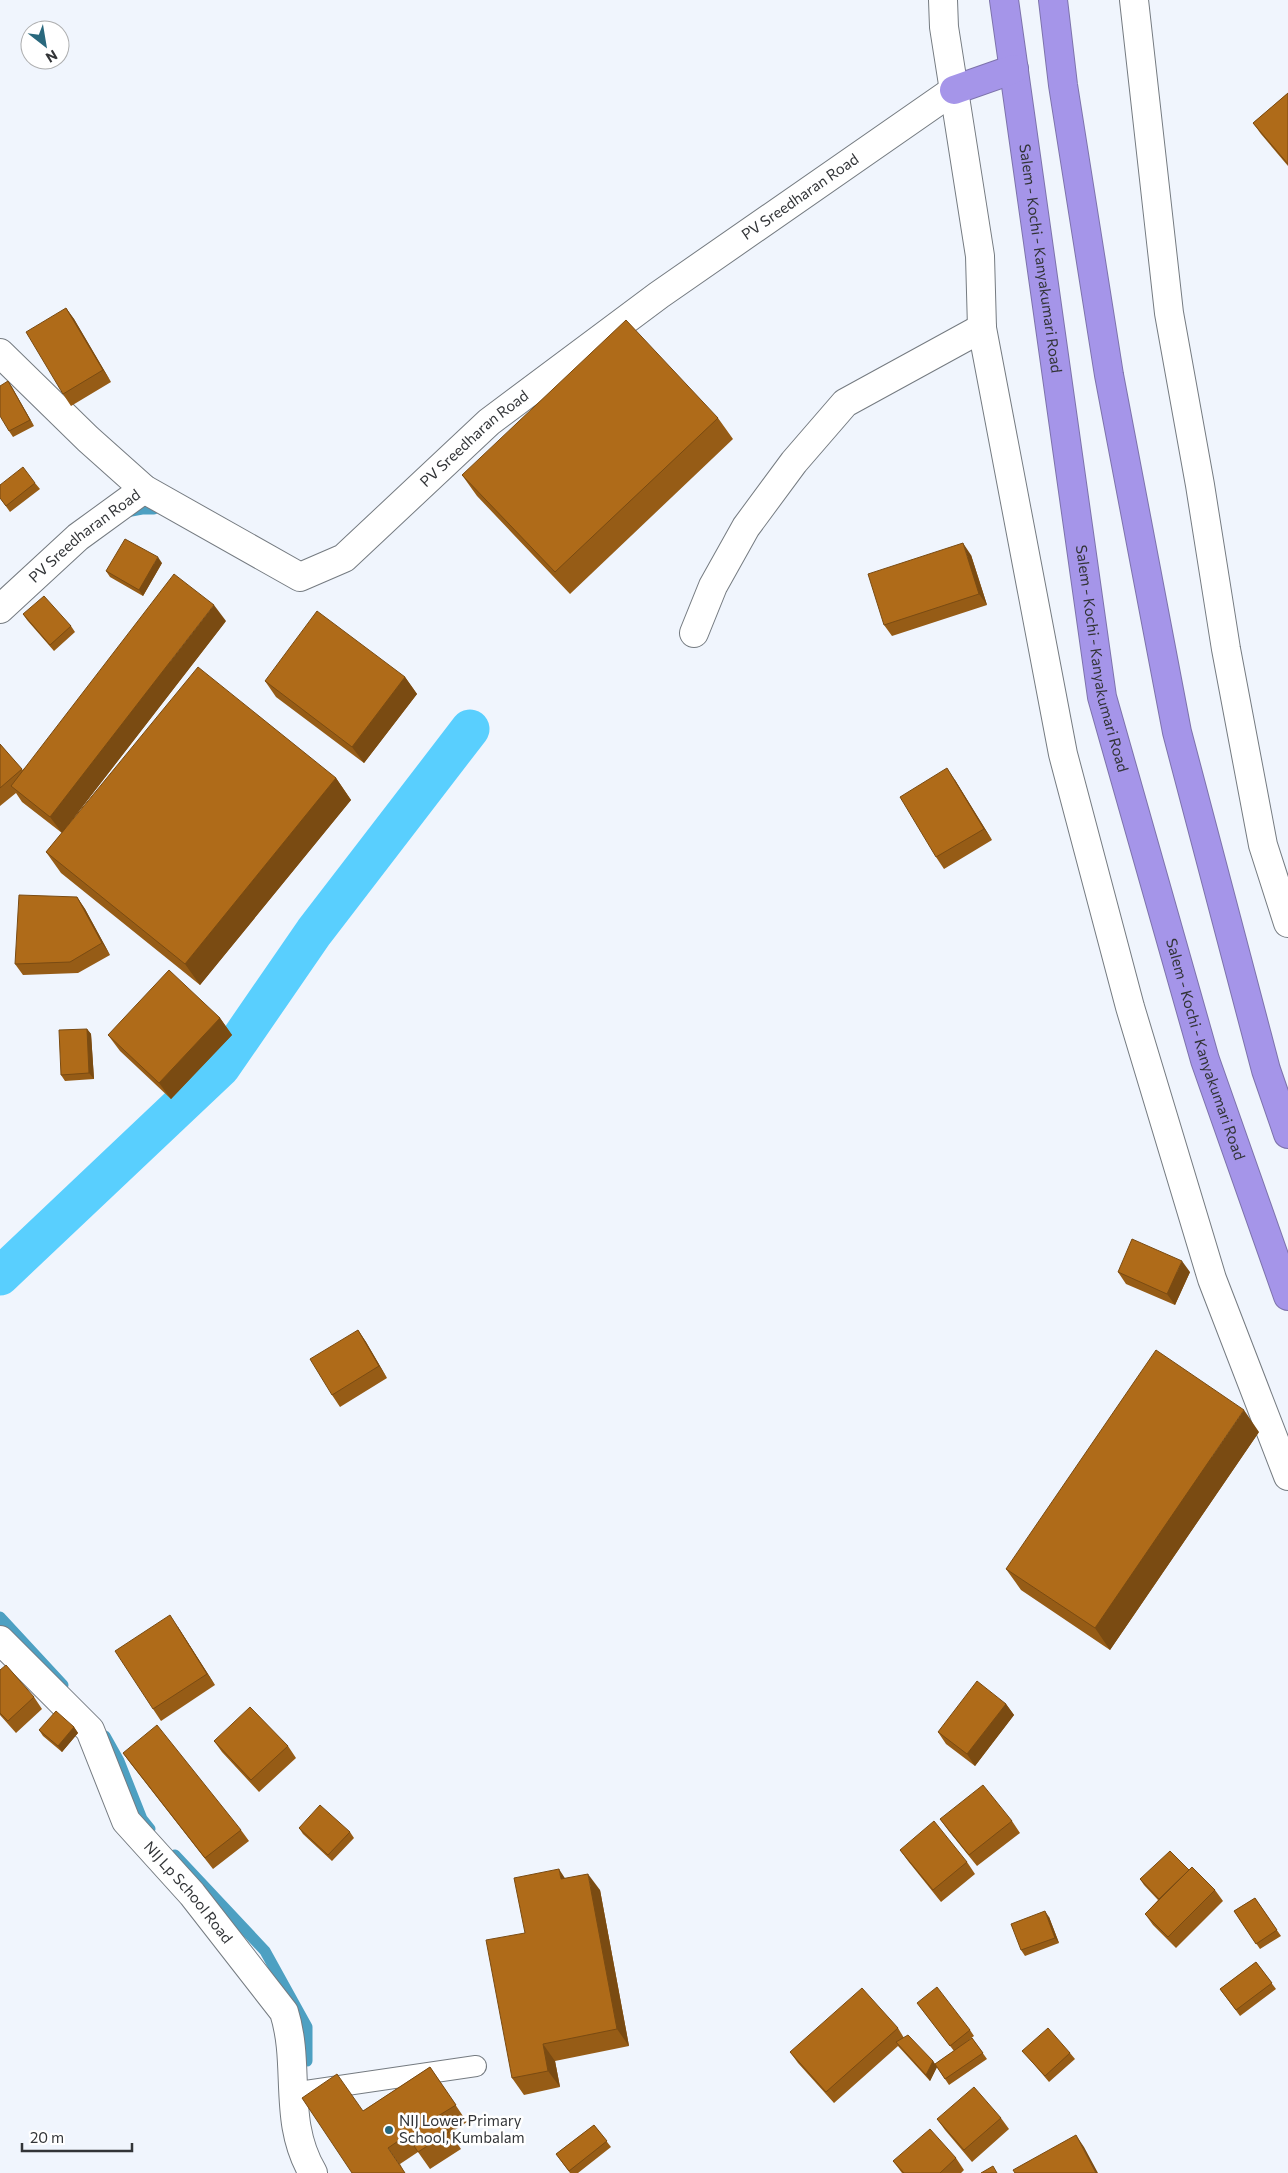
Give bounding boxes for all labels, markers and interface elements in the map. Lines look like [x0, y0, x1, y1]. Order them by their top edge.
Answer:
north arrow [20, 20, 70, 70]
text: N [43, 47, 61, 67]
street label: Salem - Kochi - Kanyakumari Road [1016, 143, 1066, 374]
street label: PV Sreedharan Road [738, 149, 861, 243]
street label: PV Sreedharan Road [416, 386, 532, 490]
street label: PV Sreedharan Road [25, 485, 143, 586]
street label: Salem - Kochi - Kanyakumari Road [1073, 544, 1133, 774]
street label: Salem - Kochi - Kanyakumari Road [1163, 936, 1249, 1162]
street label: NIJ Lp School Road [141, 1837, 237, 1946]
place label: NIJ Lower Primary School, Kumbalam [399, 2111, 525, 2146]
scale bar [22, 2120, 132, 2152]
marker: NIJ Lower Primary School, Kumbalam [383, 2124, 395, 2136]
text: 20 m [30, 2128, 64, 2146]

